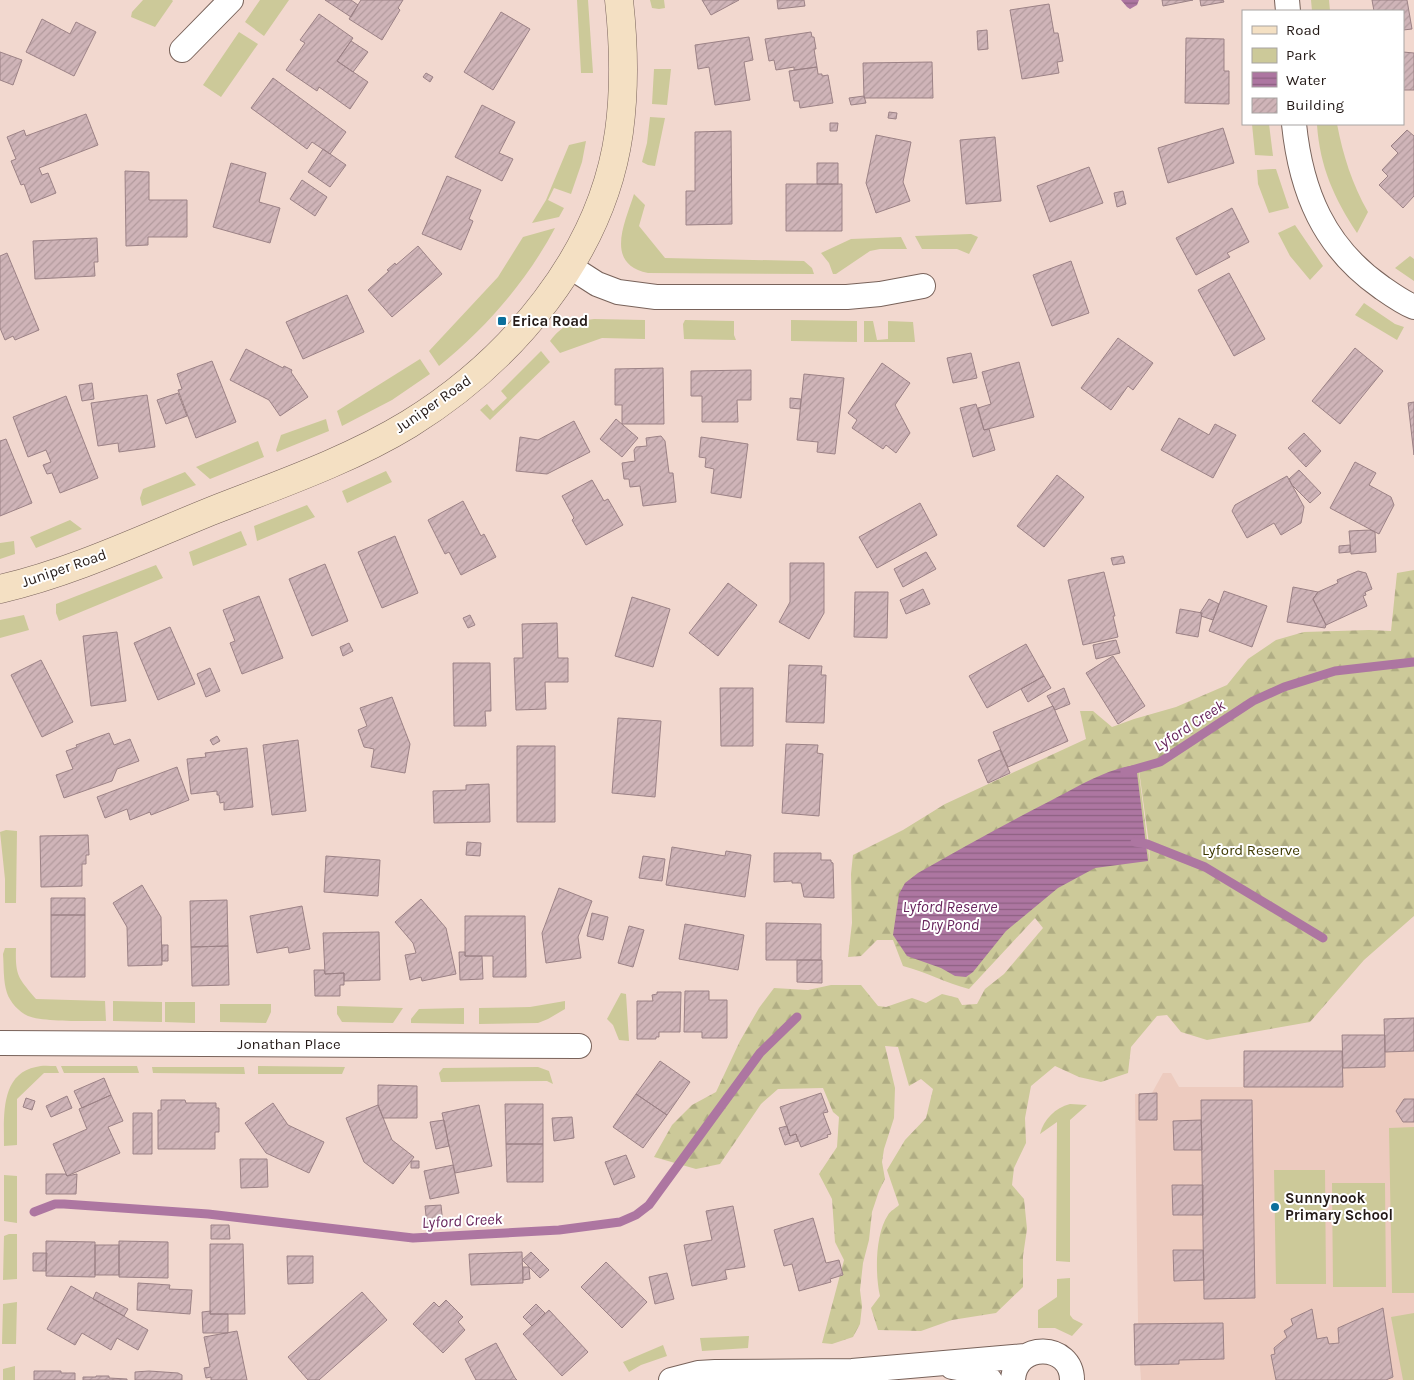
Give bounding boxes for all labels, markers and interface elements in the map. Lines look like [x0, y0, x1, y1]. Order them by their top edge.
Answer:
legend [1242, 10, 1404, 125]
text: Road [1286, 21, 1321, 39]
text: Park [1286, 46, 1316, 64]
text: Water [1286, 71, 1327, 89]
text: Building [1286, 96, 1344, 114]
place label: Erica Road [512, 312, 588, 330]
marker: Erica Road [496, 315, 508, 327]
street label: Juniper Road [392, 371, 474, 437]
street label: Juniper Road [19, 545, 109, 591]
water label: Lyford Creek [1150, 695, 1229, 755]
park label: Lyford Reserve [1202, 841, 1300, 859]
water label: Lyford Reserve Dry Pond [902, 897, 998, 934]
street label: Jonathan Place [237, 1035, 341, 1053]
place label: Sunnynook Primary School [1285, 1189, 1393, 1224]
marker: Sunnynook Primary School [1269, 1201, 1281, 1213]
water label: Lyford Creek [421, 1209, 504, 1232]

